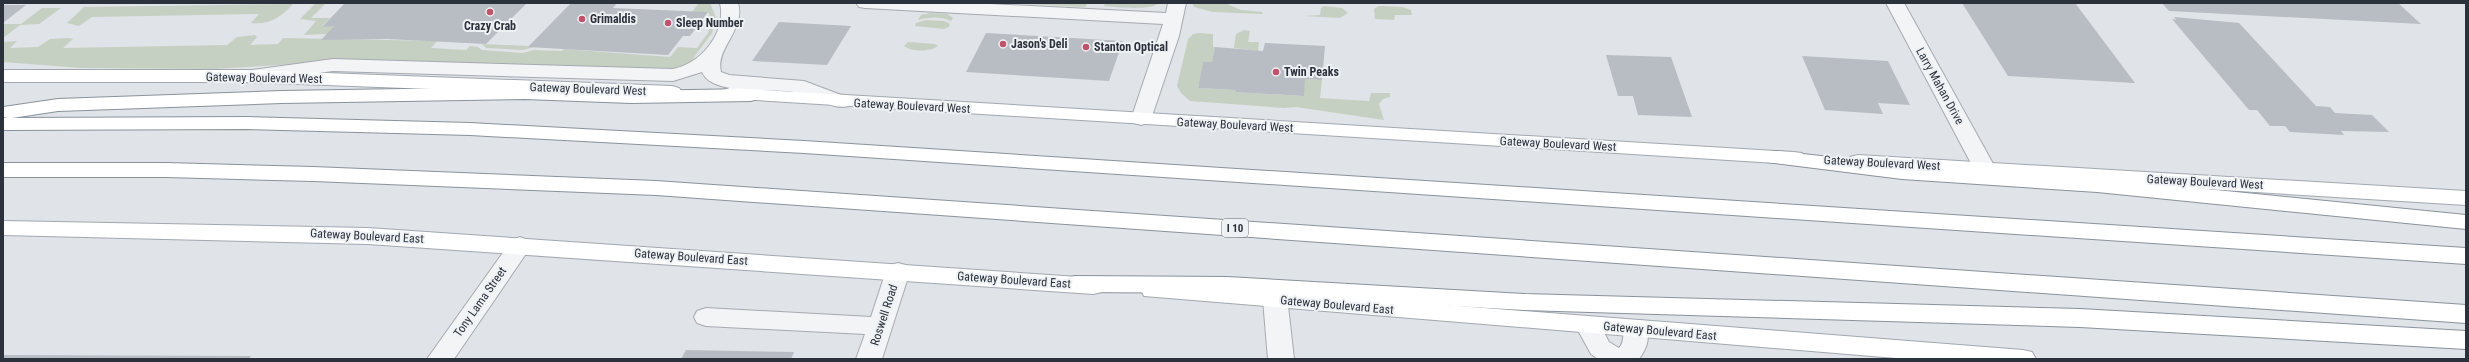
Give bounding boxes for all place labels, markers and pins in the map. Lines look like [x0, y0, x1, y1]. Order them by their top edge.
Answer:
marker: Crazy Crab [485, 7, 495, 17]
place label: Grimaldis [590, 12, 637, 26]
marker: Grimaldis [577, 14, 587, 24]
place label: Sleep Number [676, 16, 744, 30]
marker: Sleep Number [663, 18, 673, 28]
place label: Crazy Crab [464, 19, 516, 33]
place label: Jason's Deli [1011, 37, 1068, 51]
marker: Jason's Deli [998, 39, 1008, 49]
place label: Stanton Optical [1094, 40, 1168, 54]
marker: Stanton Optical [1081, 42, 1091, 52]
place label: Twin Peaks [1284, 65, 1339, 79]
marker: Twin Peaks [1271, 67, 1281, 77]

